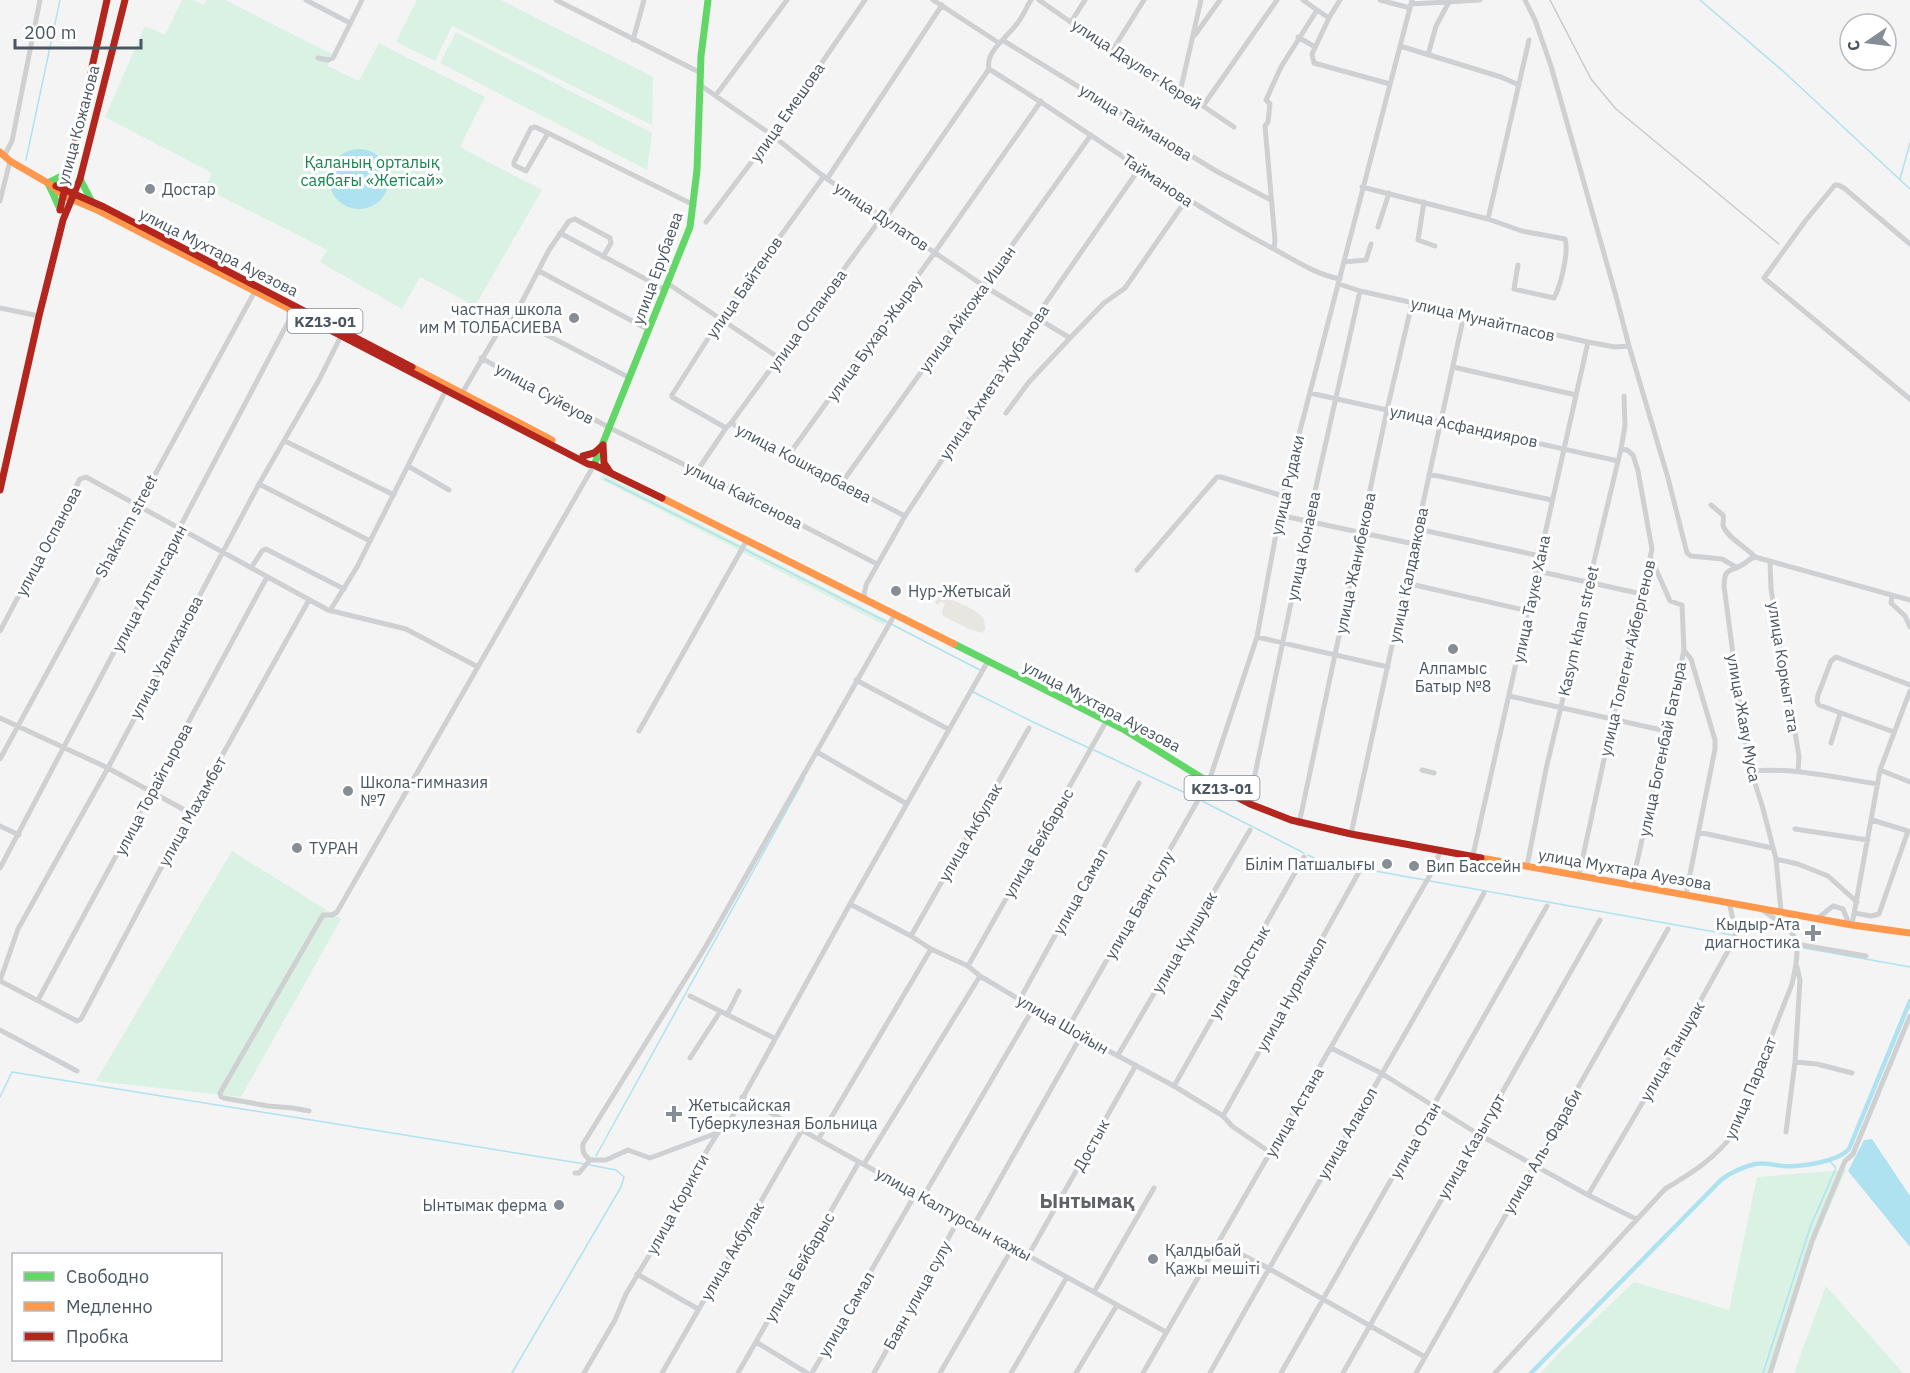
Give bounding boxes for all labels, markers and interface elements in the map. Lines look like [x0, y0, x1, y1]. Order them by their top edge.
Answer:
scale bar [15, 12, 141, 50]
north arrow [1838, 12, 1898, 72]
street label: улица Даулет Керей [1068, 14, 1206, 114]
text: 200 m [24, 21, 76, 44]
text: С [1842, 38, 1864, 53]
street label: улица Емешова [745, 58, 829, 165]
street label: улица Кожанова [52, 62, 104, 187]
street label: улица Тайманова [1076, 79, 1197, 165]
street label: Тайманова [1119, 149, 1198, 211]
park label: Қаланың орталық саябағы «Жетісай» [301, 152, 443, 190]
street label: улица Дулатов [831, 177, 933, 255]
place label: Достар [162, 179, 216, 199]
marker: Достар [143, 182, 157, 196]
street label: улица Мухтара Ауезова [136, 203, 302, 301]
street label: улица Ерубаева [627, 209, 687, 327]
street label: улица Байтенов [701, 232, 787, 342]
street label: улица Айкожа Ишан [914, 242, 1020, 376]
street label: улица Оспанова [763, 265, 851, 375]
street label: улица Бухар-Жырау [822, 271, 926, 405]
street label: улица Мунайтпасов [1409, 293, 1557, 345]
place label: частная школа им М ТОЛБАСИЕВА [419, 299, 562, 337]
street label: улица Ахмета Жубанова [935, 300, 1054, 463]
road number: KZ13-01 [288, 309, 362, 333]
marker: частная школа им М ТОЛБАСИЕВА [567, 311, 581, 325]
street label: улица Суйеуов [492, 358, 598, 428]
street label: улица Асфандияров [1388, 401, 1540, 451]
street label: улица Кошкарбаева [733, 419, 875, 507]
street label: улица Рудаки [1266, 433, 1308, 537]
street label: улица Кайсенова [682, 457, 806, 533]
street label: Shakarim street [90, 471, 162, 581]
street label: улица Оспанова [11, 483, 85, 599]
street label: улица Конаева [1282, 489, 1324, 603]
street label: улица Жанибекова [1330, 490, 1380, 635]
street label: улица Калдаякова [1384, 505, 1432, 645]
street label: улица Алтынсарин [107, 521, 191, 655]
street label: улица Тауке Хана [1508, 533, 1554, 665]
street label: улица Толеген Айбергенов [1595, 558, 1659, 758]
street label: Kasym khan street [1553, 564, 1603, 698]
place label: Нур-Жетысай [908, 581, 1011, 601]
marker: Нур-Жетысай [889, 584, 903, 598]
street label: улица Уалиханова [125, 592, 207, 722]
street label: улица Коркыт ата [1764, 600, 1804, 734]
marker: Алпамыс Батыр №8 [1446, 642, 1460, 656]
street label: улица Жаяу Муса [1723, 652, 1765, 784]
street label: улица Мухтара Ауезова [1020, 656, 1185, 756]
place label: Алпамыс Батыр №8 [1415, 658, 1491, 696]
street label: улица Богенбай Батыра [1634, 659, 1690, 838]
street label: улица Торайгырова [110, 719, 196, 858]
street label: улица Махамбет [154, 752, 231, 869]
place label: Школа-гимназия №7 [360, 772, 488, 810]
road number: KZ13-01 [1184, 776, 1260, 800]
street label: улица Акбулак [934, 779, 1006, 885]
marker: Школа-гимназия №7 [341, 784, 355, 798]
street label: улица Бейбарыс [999, 785, 1077, 901]
place label: ТУРАН [309, 838, 358, 858]
marker: ТУРАН [290, 841, 304, 855]
street label: улица Самал [1048, 844, 1112, 938]
street label: улица Мухтара Ауезова [1537, 844, 1714, 894]
street label: улица Баян сулу [1100, 847, 1178, 963]
place label: Білім Патшалығы [1245, 854, 1375, 874]
place label: Вип Бассейн [1426, 856, 1521, 876]
marker: Білім Патшалығы [1380, 857, 1394, 871]
marker: Вип Бассейн [1407, 859, 1421, 873]
street label: улица Куншуак [1147, 888, 1221, 996]
place label: Кыдыр-Ата диагностика [1705, 914, 1800, 952]
street label: улица Достык [1204, 922, 1274, 1022]
marker: Кыдыр-Ата диагностика [1804, 924, 1822, 942]
street label: улица Нурлыжол [1251, 933, 1331, 1055]
street label: улица Шойын [1014, 990, 1112, 1058]
street label: улица Таншуак [1635, 997, 1709, 1104]
street label: улица Парасат [1719, 1033, 1781, 1142]
street label: улица Астана [1260, 1063, 1328, 1160]
street label: улица Алакол [1313, 1084, 1381, 1182]
street label: улица Аль-Фараби [1498, 1085, 1586, 1217]
street label: улица Казыгурт [1433, 1089, 1510, 1202]
place label: Жетысайская Туберкулезная Больница [688, 1095, 878, 1133]
street label: улица Отан [1385, 1098, 1445, 1182]
marker: Жетысайская Туберкулезная Больница [665, 1105, 683, 1123]
street label: Достык [1069, 1115, 1114, 1175]
street label: улица Корикти [641, 1150, 713, 1258]
street label: улица Калтурсын кажы [873, 1163, 1035, 1265]
district label: Ынтымақ [1040, 1187, 1134, 1214]
place label: Ынтымак ферма [422, 1195, 547, 1215]
marker: Ынтымак ферма [552, 1198, 566, 1212]
street label: улица Акбулак [696, 1198, 768, 1304]
street label: улица Бейбарыс [760, 1209, 838, 1325]
street label: Баян улица сулу [879, 1237, 955, 1353]
place label: Қалдыбай Қажы мешіті [1165, 1240, 1260, 1278]
marker: Қалдыбай Қажы мешіті [1146, 1252, 1160, 1266]
legend [12, 1253, 222, 1361]
text: Свободно [66, 1265, 149, 1288]
street label: улица Самал [813, 1268, 879, 1360]
text: Медленно [66, 1295, 153, 1318]
text: Пробка [66, 1325, 129, 1348]

